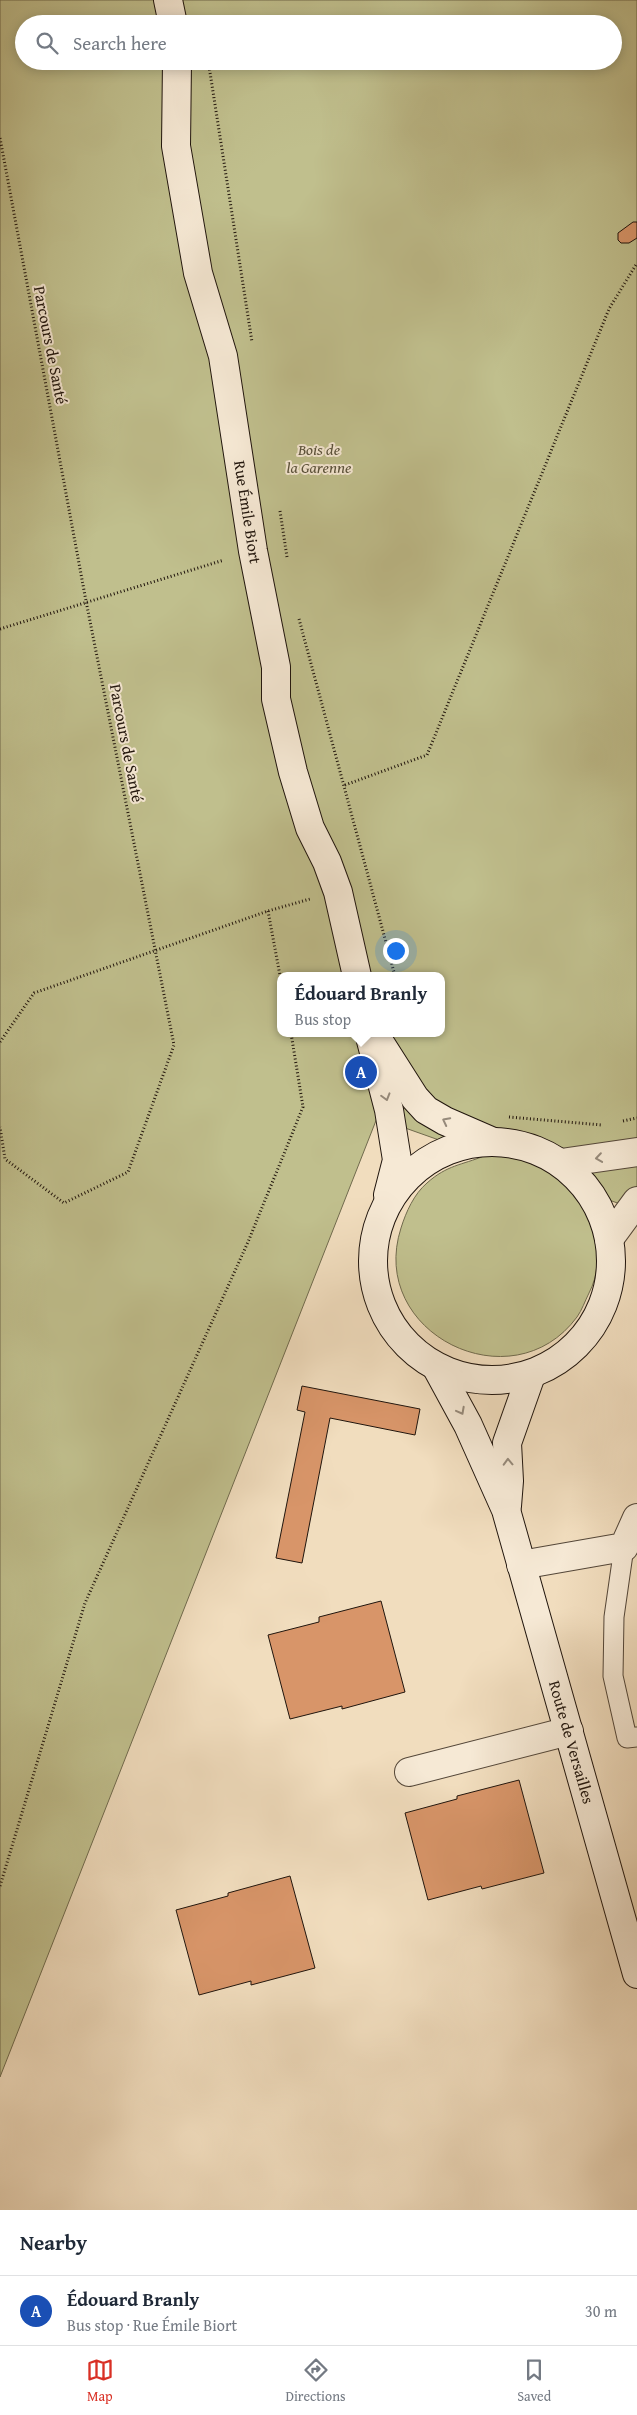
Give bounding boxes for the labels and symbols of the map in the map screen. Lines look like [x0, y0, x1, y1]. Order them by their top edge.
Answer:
street label: Parcours de Santé [28, 284, 74, 406]
park label: Bois de la Garenne [286, 437, 352, 479]
street label: Rue Émile Biort [228, 459, 268, 566]
street label: Parcours de Santé [104, 682, 150, 804]
your location [383, 938, 409, 964]
pin: A [345, 1053, 377, 1091]
one-way arrow [380, 1093, 390, 1101]
one-way arrow [442, 1117, 451, 1127]
one-way arrow [595, 1152, 603, 1162]
one-way arrow [454, 1406, 464, 1415]
one-way arrow [503, 1458, 514, 1466]
street label: Route de Versailles [543, 1678, 601, 1806]

